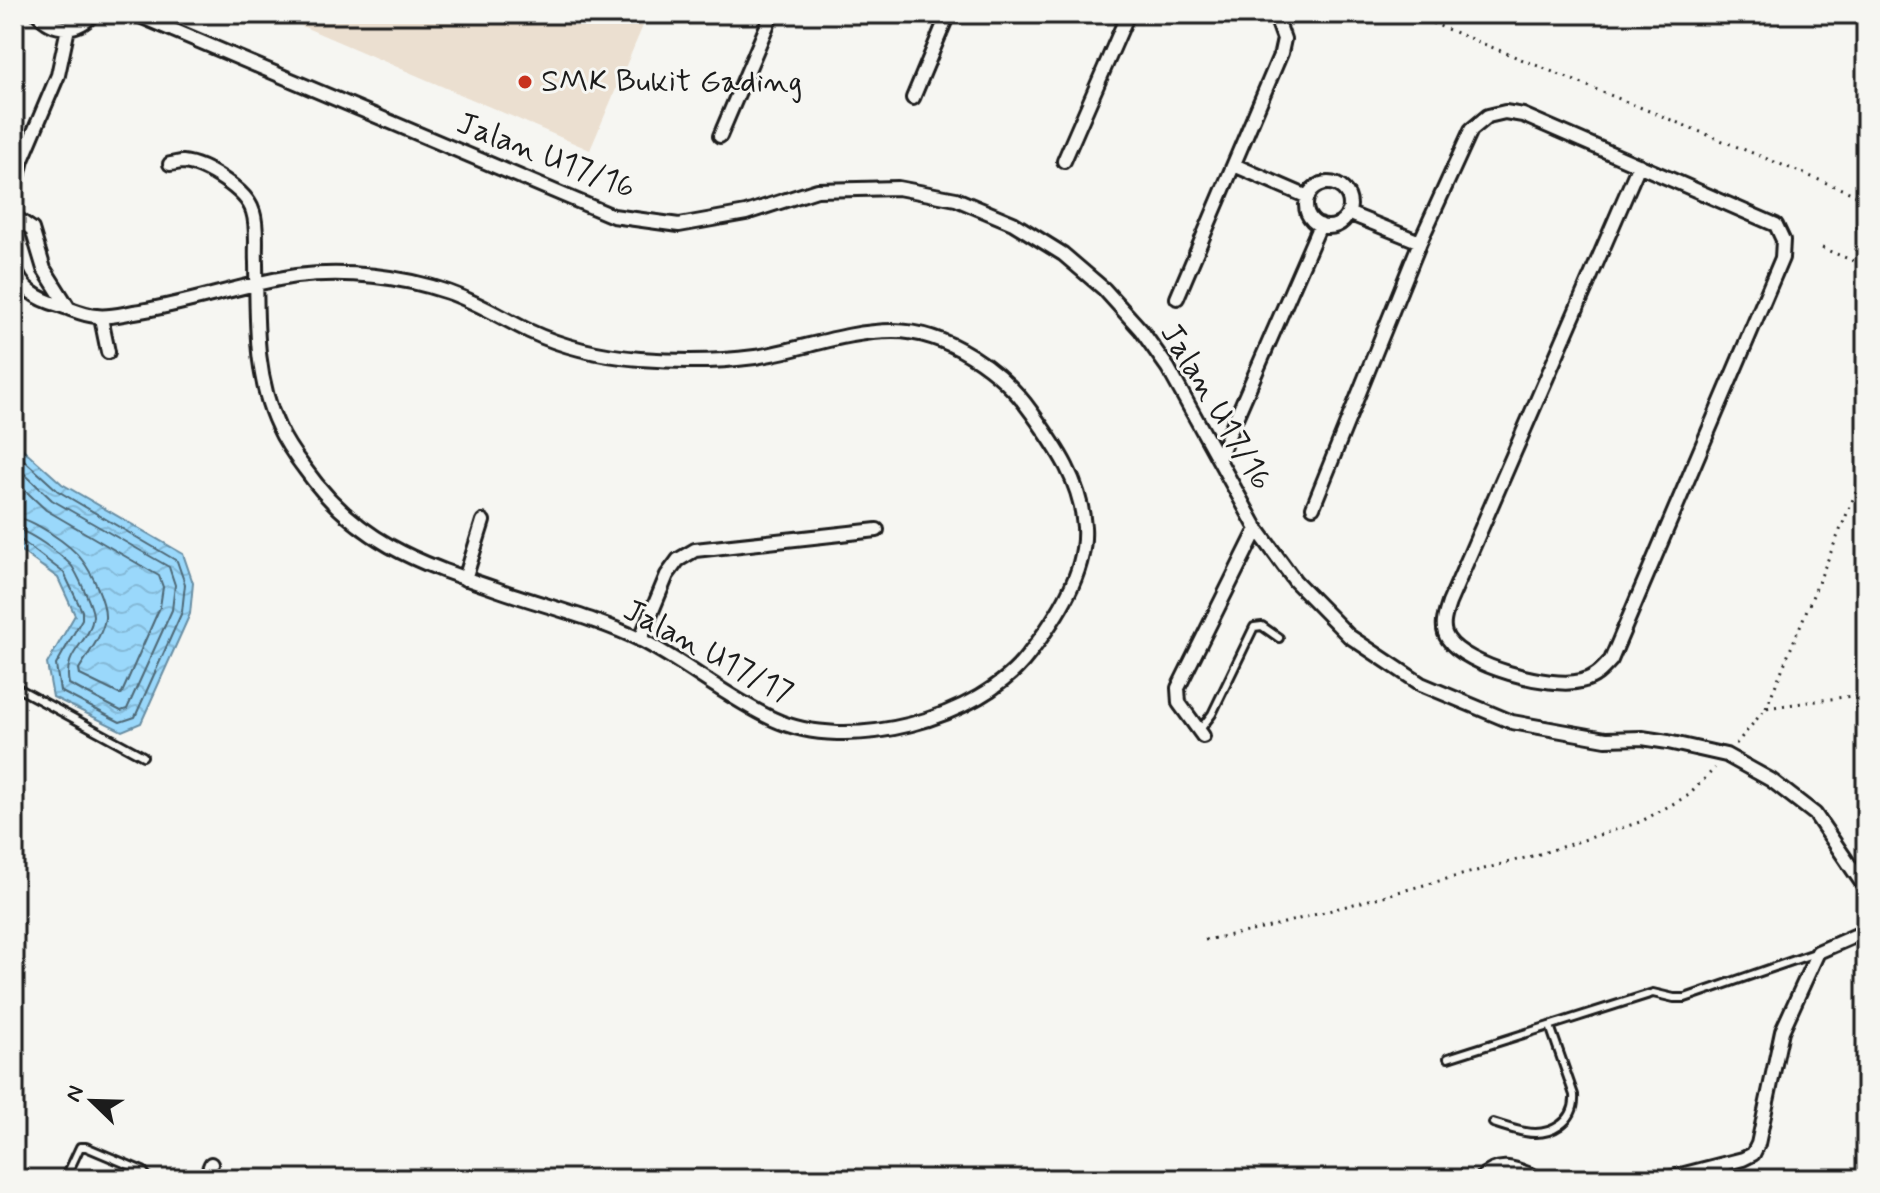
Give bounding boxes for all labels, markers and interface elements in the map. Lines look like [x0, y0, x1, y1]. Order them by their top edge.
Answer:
place label: SMK Bukit Gading [541, 61, 802, 103]
marker: SMK Bukit Gading [516, 73, 534, 91]
street label: Jalan U17/16 [451, 103, 641, 209]
street label: Jalan U17/16 [1150, 316, 1282, 498]
street label: Jalan U17/17 [616, 590, 800, 714]
north arrow [52, 1061, 132, 1141]
text: N [60, 1082, 91, 1106]

